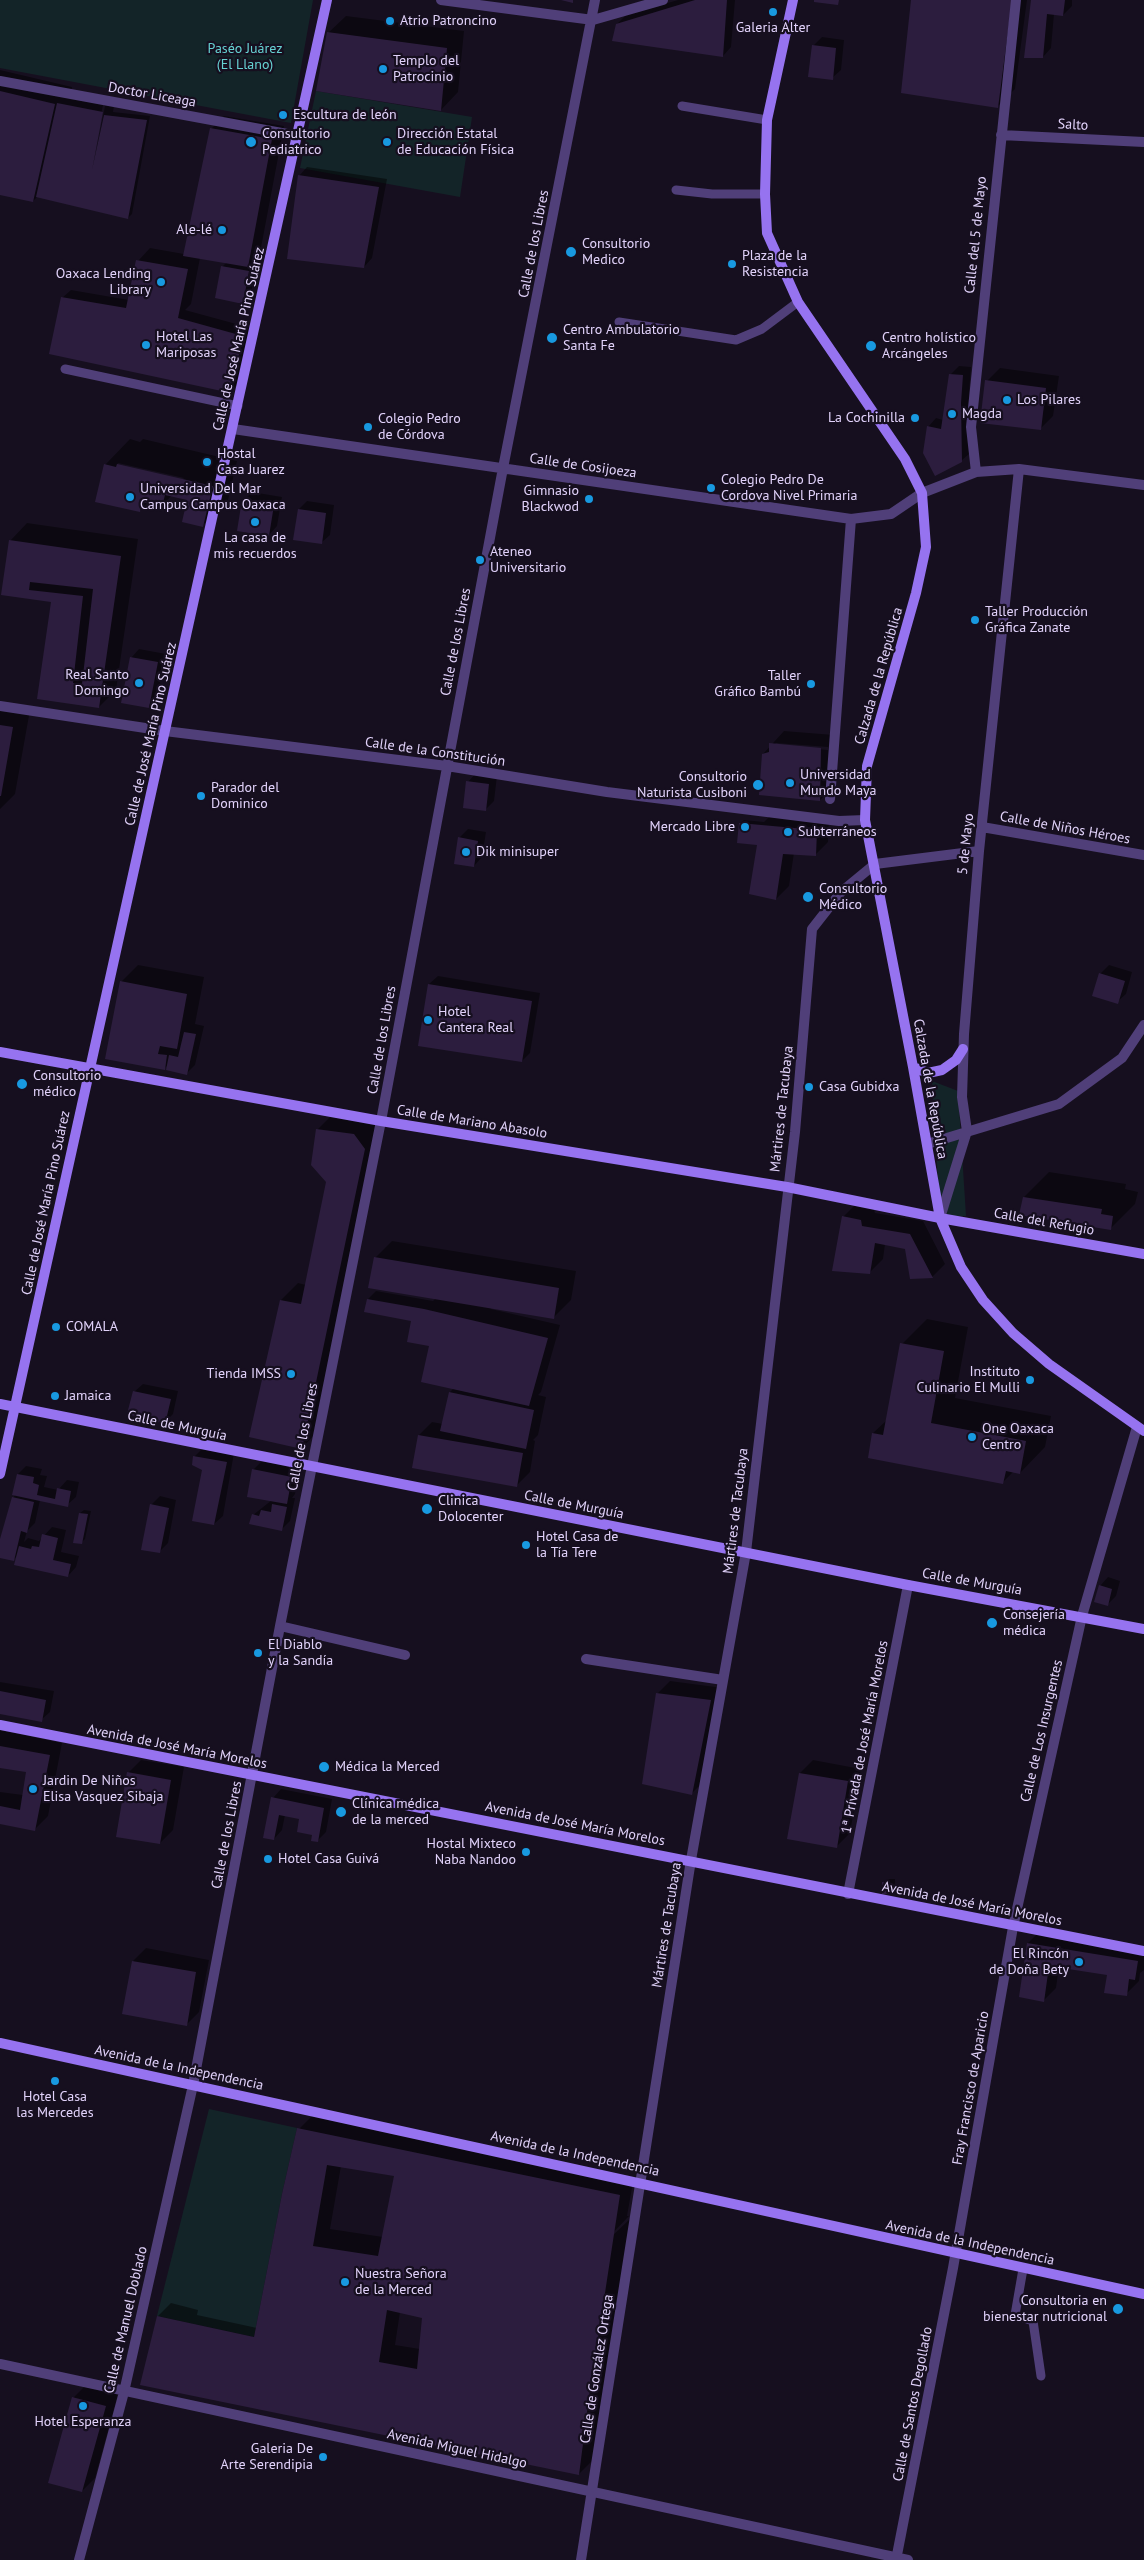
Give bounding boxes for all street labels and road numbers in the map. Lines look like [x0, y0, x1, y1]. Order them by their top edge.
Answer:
street label: Doctor Liceaga [107, 79, 197, 111]
street label: Salto [1057, 116, 1089, 134]
street label: Calle del 5 de Mayo [961, 176, 991, 294]
street label: Calle de los Libres [515, 189, 553, 299]
street label: Calle de José María Pino Suárez [210, 246, 268, 432]
street label: Calle de Cosijoeza [528, 450, 638, 482]
street label: Calle de los Libres [437, 587, 475, 697]
street label: Calzada de la República [851, 605, 907, 747]
street label: Calle de José María Pino Suárez [122, 641, 180, 827]
street label: Calle de la Constitución [364, 734, 506, 770]
street label: Calle de Niños Héroes [999, 808, 1131, 848]
street label: 5 de Mayo [954, 812, 978, 876]
street label: Calle de los Libres [364, 985, 400, 1095]
street label: Calzada de la República [909, 1018, 951, 1160]
street label: Mártires de Tacubaya [767, 1045, 797, 1173]
street label: Calle de Mariano Abasolo [396, 1102, 548, 1142]
street label: Calle de José María Pino Suárez [18, 1109, 74, 1297]
street label: Calle del Refugio [992, 1205, 1096, 1239]
street label: Calle de los Libres [284, 1382, 322, 1492]
street label: Calle de Murguía [126, 1407, 228, 1445]
street label: Mártires de Tacubaya [720, 1447, 752, 1575]
street label: Calle de Murguía [523, 1487, 625, 1523]
street label: Calle de Murguía [921, 1565, 1023, 1599]
street label: 1ª Prívada de José María Morelos [838, 1639, 892, 1835]
street label: Calle de Los Insurgentes [1017, 1658, 1067, 1804]
street label: Avenida de José María Morelos [86, 1721, 268, 1773]
street label: Calle de los Libres [208, 1780, 246, 1890]
street label: Avenida de José María Morelos [484, 1798, 666, 1850]
street label: Mártires de Tacubaya [649, 1861, 685, 1989]
street label: Avenida de José María Morelos [881, 1878, 1063, 1930]
street label: Fray Francisco de Aparicio [949, 2010, 993, 2166]
street label: Avenida de la Independencia [93, 2042, 265, 2094]
street label: Avenida de la Independencia [489, 2128, 661, 2180]
street label: Avenida de la Independencia [884, 2217, 1056, 2269]
street label: Calle de Manuel Doblado [101, 2245, 151, 2395]
street label: Calle de González Ortega [577, 2293, 617, 2445]
street label: Calle de Santos Degollado [890, 2325, 936, 2483]
street label: Avenida Miguel Hidalgo [386, 2426, 528, 2472]

